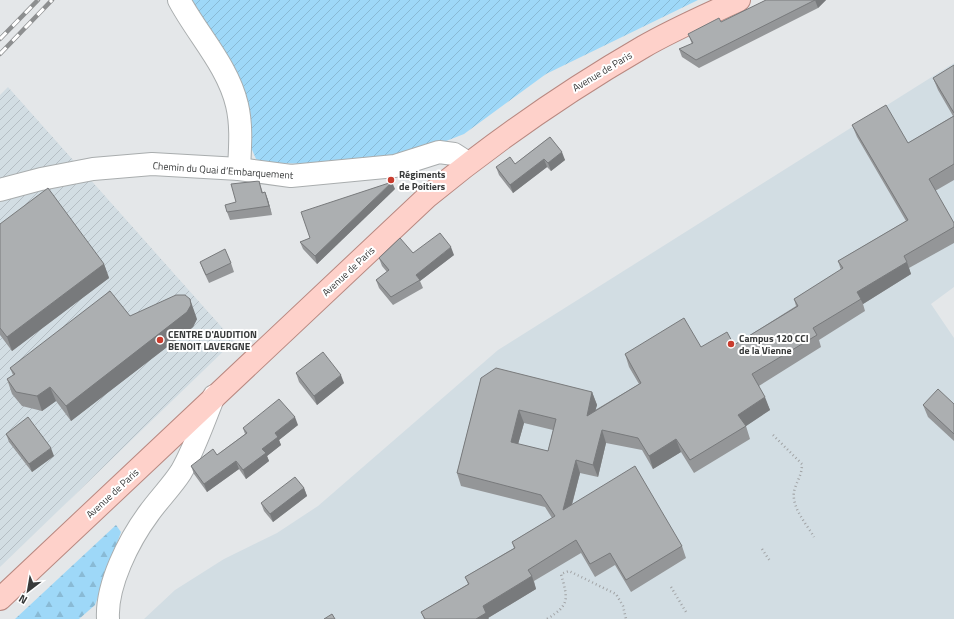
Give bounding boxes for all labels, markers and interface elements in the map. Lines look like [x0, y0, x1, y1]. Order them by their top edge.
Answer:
street label: Avenue de Paris [570, 48, 635, 95]
street label: Chemin du Quai d’Embarquement [152, 158, 294, 183]
place label: Régiments de Poitiers [399, 167, 446, 194]
marker: Régiments de Poitiers [386, 175, 396, 185]
street label: Avenue de Paris [319, 243, 378, 300]
place label: CENTRE D'AUDITION BENOIT LAVERGNE [168, 327, 257, 354]
place label: Campus 120 CCI de la Vienne [739, 331, 809, 358]
marker: CENTRE D'AUDITION BENOIT LAVERGNE [155, 335, 165, 345]
marker: Campus 120 CCI de la Vienne [726, 339, 736, 349]
street label: Avenue de Paris [83, 465, 142, 522]
north arrow [8, 571, 48, 611]
text: N [15, 591, 30, 608]

